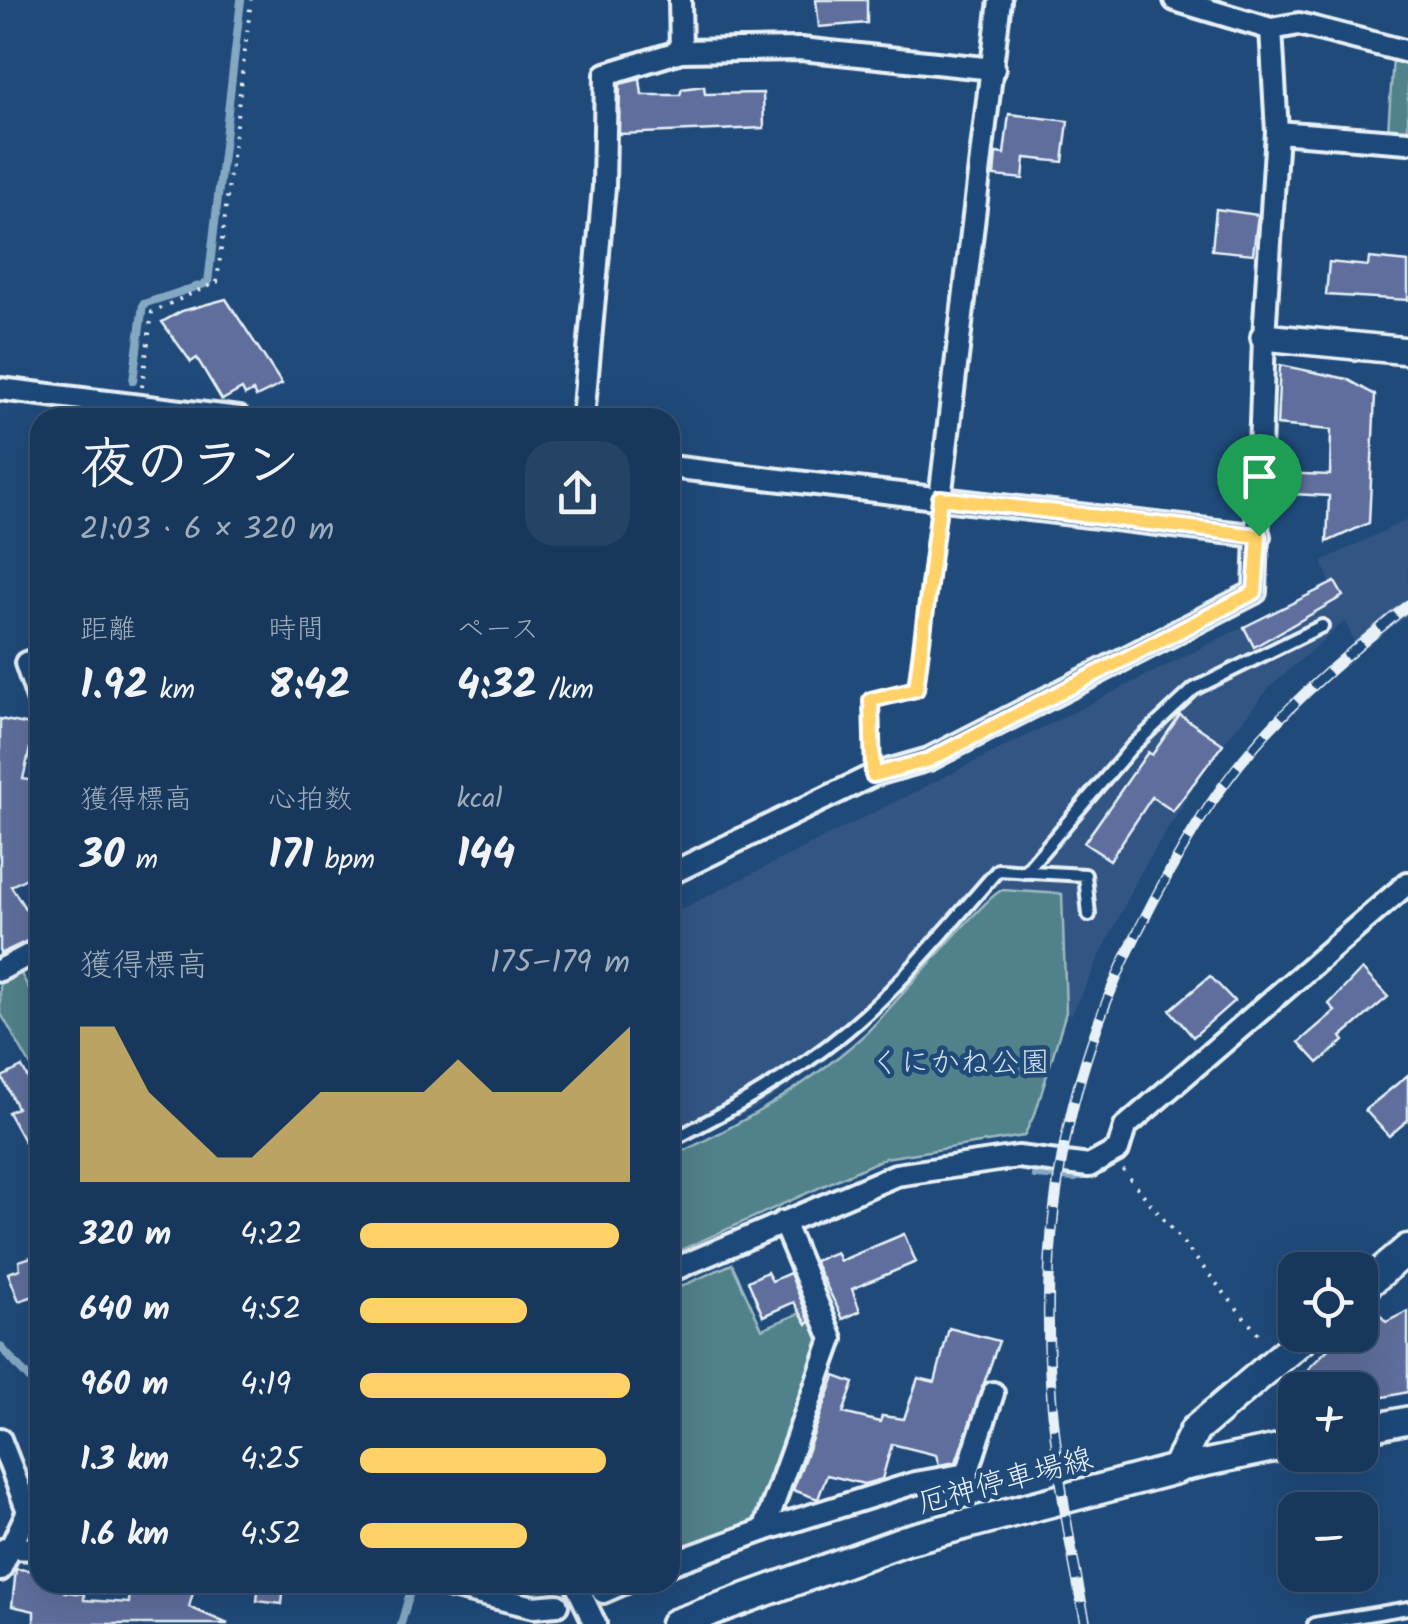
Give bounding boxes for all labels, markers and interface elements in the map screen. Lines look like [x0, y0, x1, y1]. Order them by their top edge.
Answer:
text: 夜のラン [80, 424, 300, 511]
pin [1217, 434, 1302, 537]
button: share [525, 441, 630, 546]
icon: arrive [1232, 449, 1287, 504]
text: 21:03 · 6 × 320 m [80, 505, 334, 556]
text: 距離 [80, 608, 136, 653]
text: 時間 [268, 608, 324, 653]
text: ペース [457, 608, 539, 653]
text: 1.92 [80, 653, 148, 720]
text: 8:42 [268, 653, 351, 720]
text: 4:32 [457, 653, 537, 720]
text: km [148, 668, 195, 713]
text: /km [537, 668, 594, 713]
text: kcal [457, 777, 502, 822]
text: 獲得標高 [80, 778, 192, 823]
text: 心拍数 [268, 778, 352, 823]
text: 144 [457, 822, 515, 889]
text: 30 [80, 823, 125, 890]
text: 171 [268, 823, 314, 890]
text: m [125, 838, 158, 883]
text: bpm [314, 838, 375, 883]
text: 175–179 m [490, 938, 630, 989]
text: 獲得標高 [80, 941, 208, 992]
park label: くにかね公園 [870, 1040, 1050, 1088]
text: 320 m [80, 1210, 171, 1261]
text: 4:22 [240, 1210, 303, 1261]
map controls [1278, 1252, 1378, 1592]
button: locate [1278, 1252, 1378, 1352]
text: 640 m [80, 1285, 170, 1336]
text: 4:52 [240, 1285, 301, 1336]
text: 960 m [80, 1360, 168, 1411]
text: 4:19 [240, 1360, 291, 1411]
button: + [1278, 1372, 1378, 1472]
text: 1.3 km [80, 1435, 169, 1486]
text: 4:25 [240, 1435, 301, 1486]
street label: 厄神停車場線 [912, 1435, 1099, 1528]
button: − [1278, 1492, 1378, 1592]
text: 1.6 km [80, 1510, 169, 1561]
text: 4:52 [240, 1510, 301, 1561]

